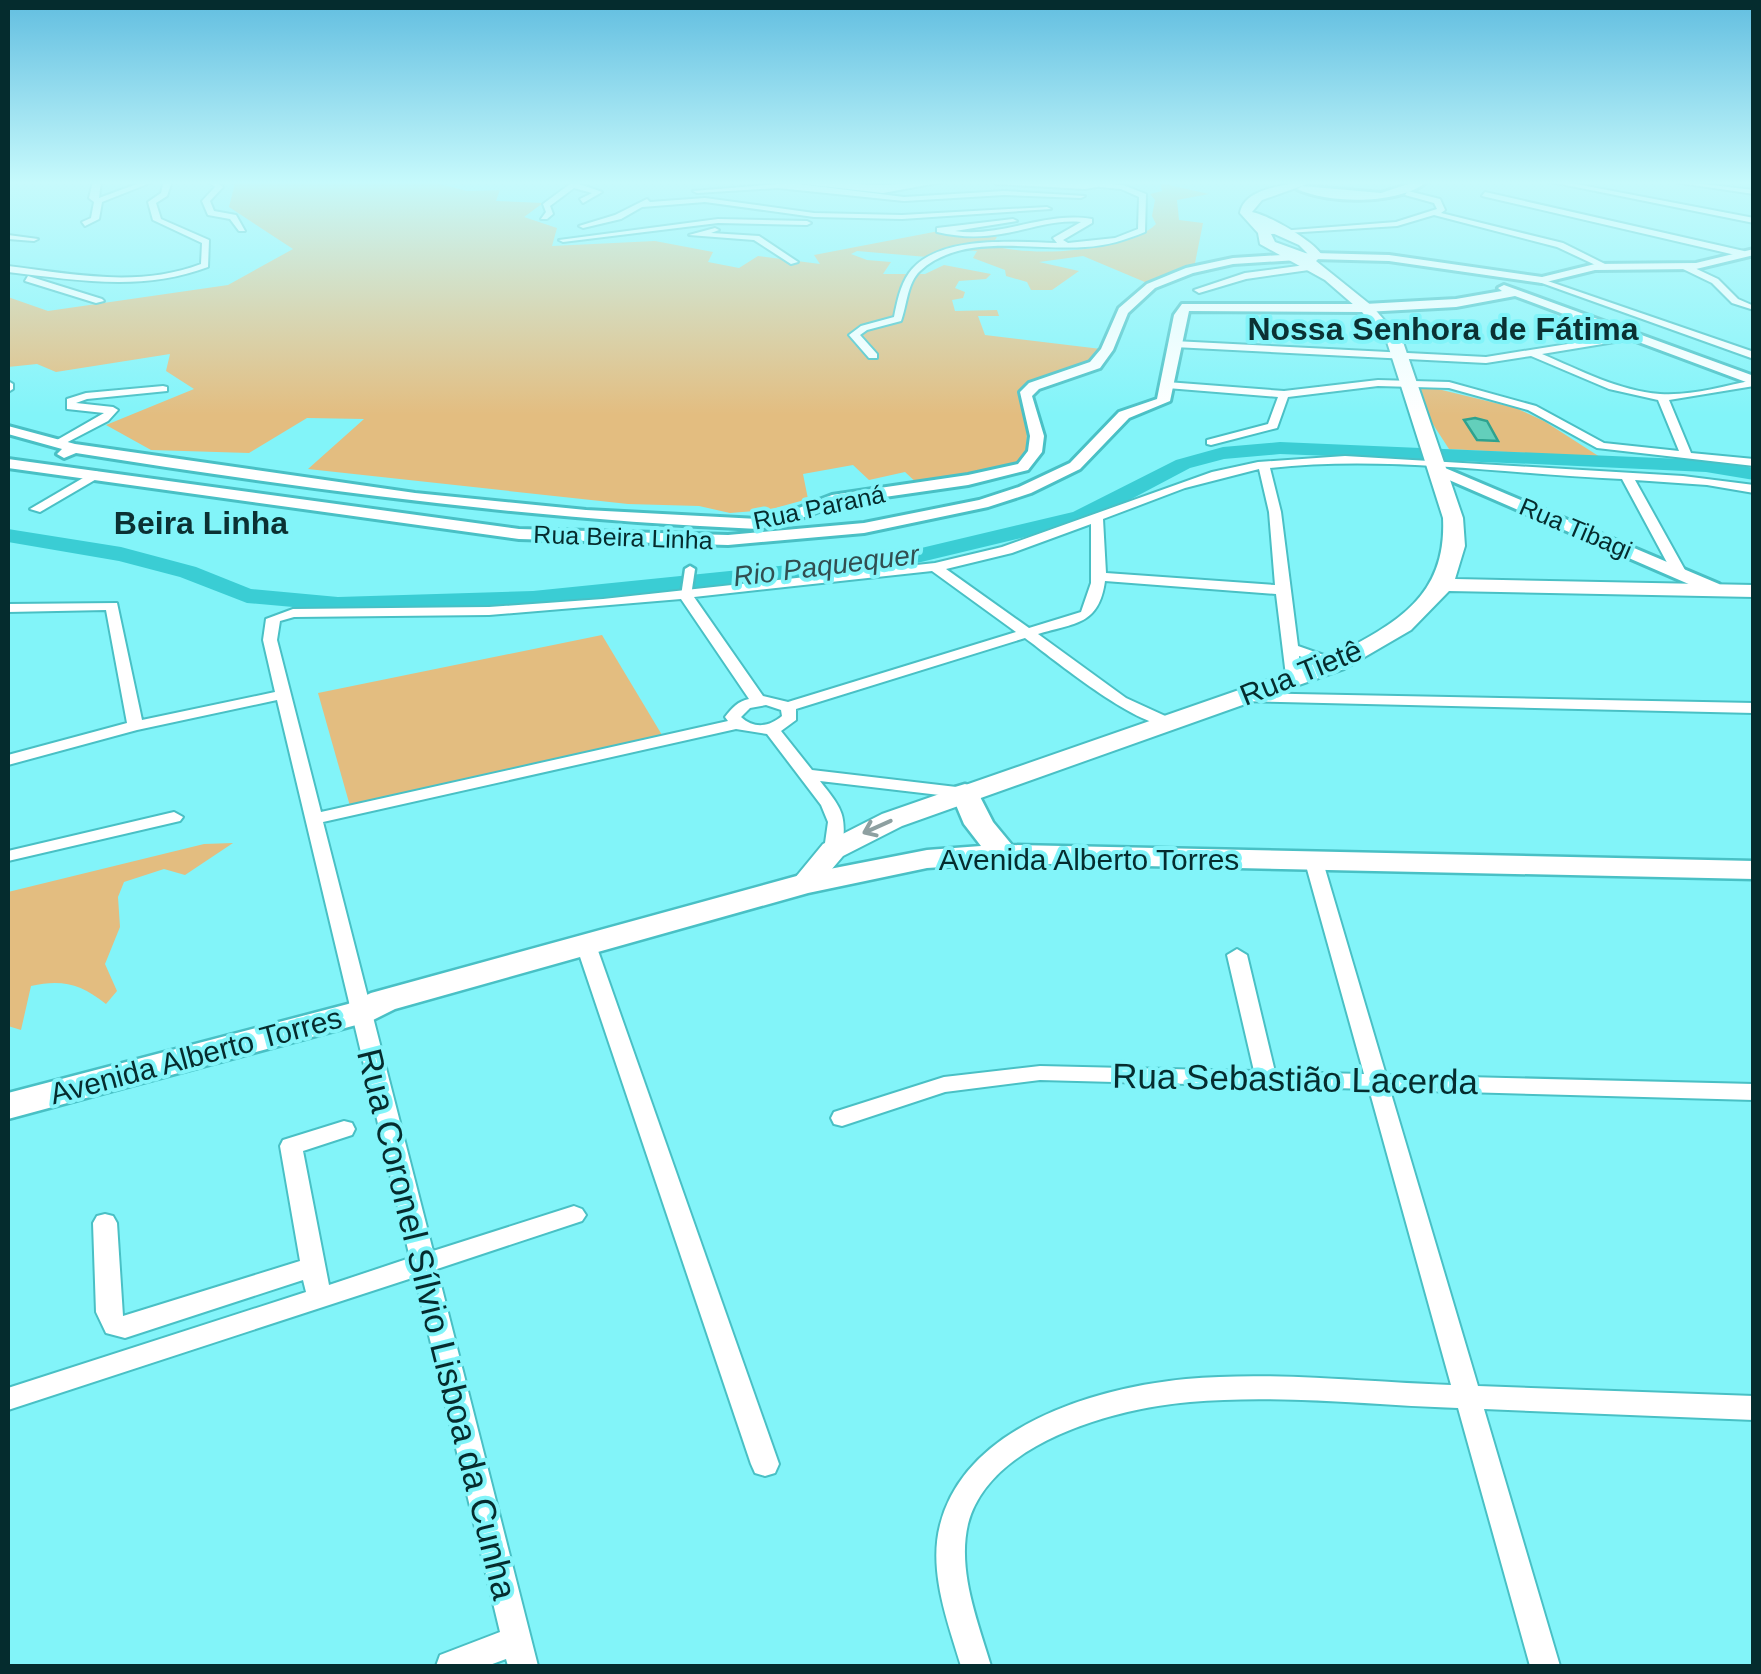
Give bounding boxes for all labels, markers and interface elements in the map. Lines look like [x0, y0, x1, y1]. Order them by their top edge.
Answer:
district label: Nossa Senhora de Fátima [1247, 311, 1639, 347]
street label: Rua Paraná [751, 479, 887, 535]
street label: Rua Tibagi [1516, 492, 1636, 564]
district label: Beira Linha [114, 505, 288, 541]
street label: Rua Beira Linha [533, 520, 713, 554]
water label: Rio Paquequer [731, 539, 922, 592]
street label: Rua Tietê [1235, 633, 1367, 712]
one-way arrow [863, 818, 893, 837]
street label: Avenida Alberto Torres [939, 843, 1239, 876]
street label: Avenida Alberto Torres [46, 1001, 345, 1110]
street label: Rua Coronel Sílvio Lisboa da Cunha [350, 1044, 525, 1604]
street label: Rua Sebastião Lacerda [1112, 1056, 1479, 1101]

